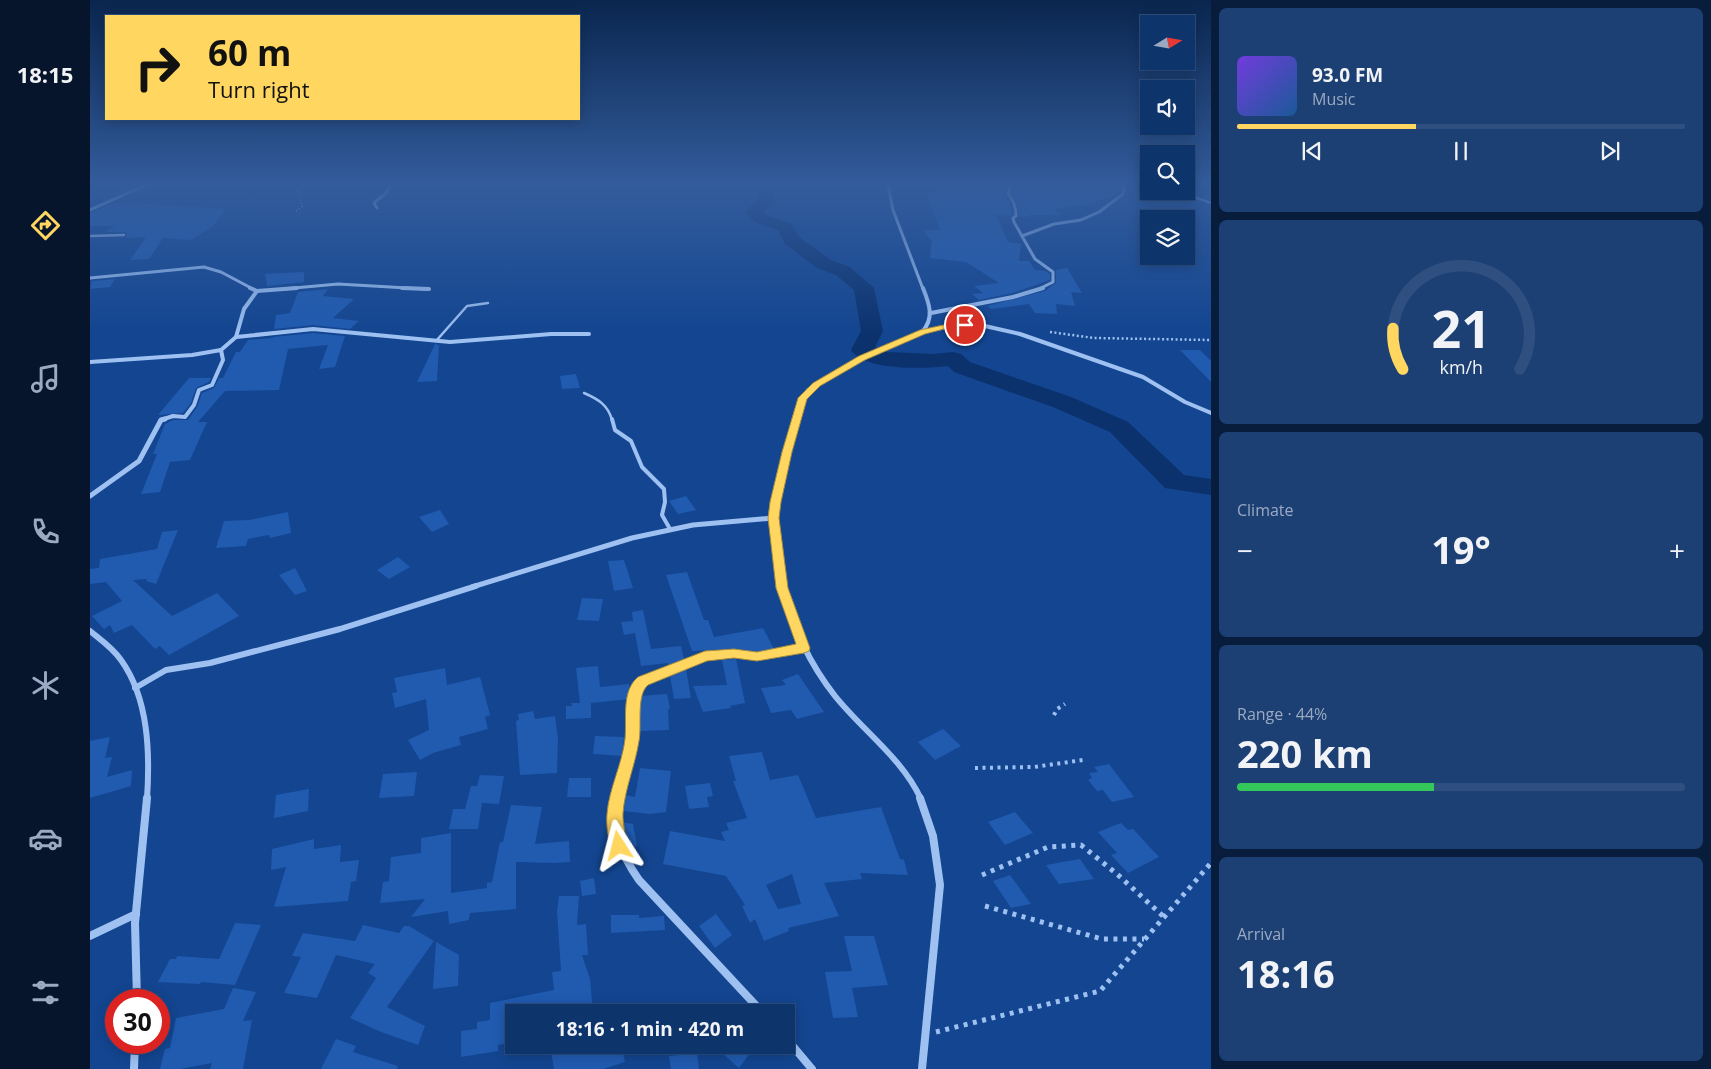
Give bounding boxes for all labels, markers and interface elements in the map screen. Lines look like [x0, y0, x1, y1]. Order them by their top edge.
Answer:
north arrow [1140, 15, 1195, 70]
map controls [1140, 15, 1195, 265]
text: 60 m [208, 29, 291, 76]
icon: right [125, 35, 190, 100]
text: 18:15 [17, 59, 73, 89]
text: 93.0 FM [1312, 62, 1383, 88]
text: Turn right [208, 74, 310, 104]
button: sound [1140, 80, 1195, 135]
text: Music [1312, 88, 1356, 110]
icon: previous [1298, 137, 1326, 165]
icon: pause [1447, 137, 1475, 165]
icon: next [1596, 137, 1624, 165]
button: search [1140, 145, 1195, 200]
icon: directions [28, 208, 63, 243]
button: layers [1140, 210, 1195, 265]
text: 21 [1431, 292, 1491, 363]
pin [944, 304, 986, 346]
icon: arrive [951, 311, 979, 339]
text: km/h [1439, 355, 1483, 379]
icon: music [28, 361, 63, 396]
text: Climate [1237, 499, 1294, 521]
icon: phone [28, 514, 63, 549]
text: 19° [1431, 523, 1491, 575]
text: − [1237, 531, 1253, 569]
text: + [1669, 531, 1685, 569]
icon: climate [28, 668, 63, 703]
text: Range · 44% [1237, 703, 1327, 725]
text: 220 km [1237, 727, 1373, 779]
position arrow [592, 819, 644, 871]
icon: car [28, 821, 63, 856]
text: Arrival [1237, 923, 1285, 945]
text: 18:16 [1237, 947, 1335, 999]
icon: filters [28, 975, 63, 1010]
speed limit sign: 30 [105, 989, 170, 1054]
text: 18:16 · 1 min · 420 m [556, 1016, 744, 1042]

